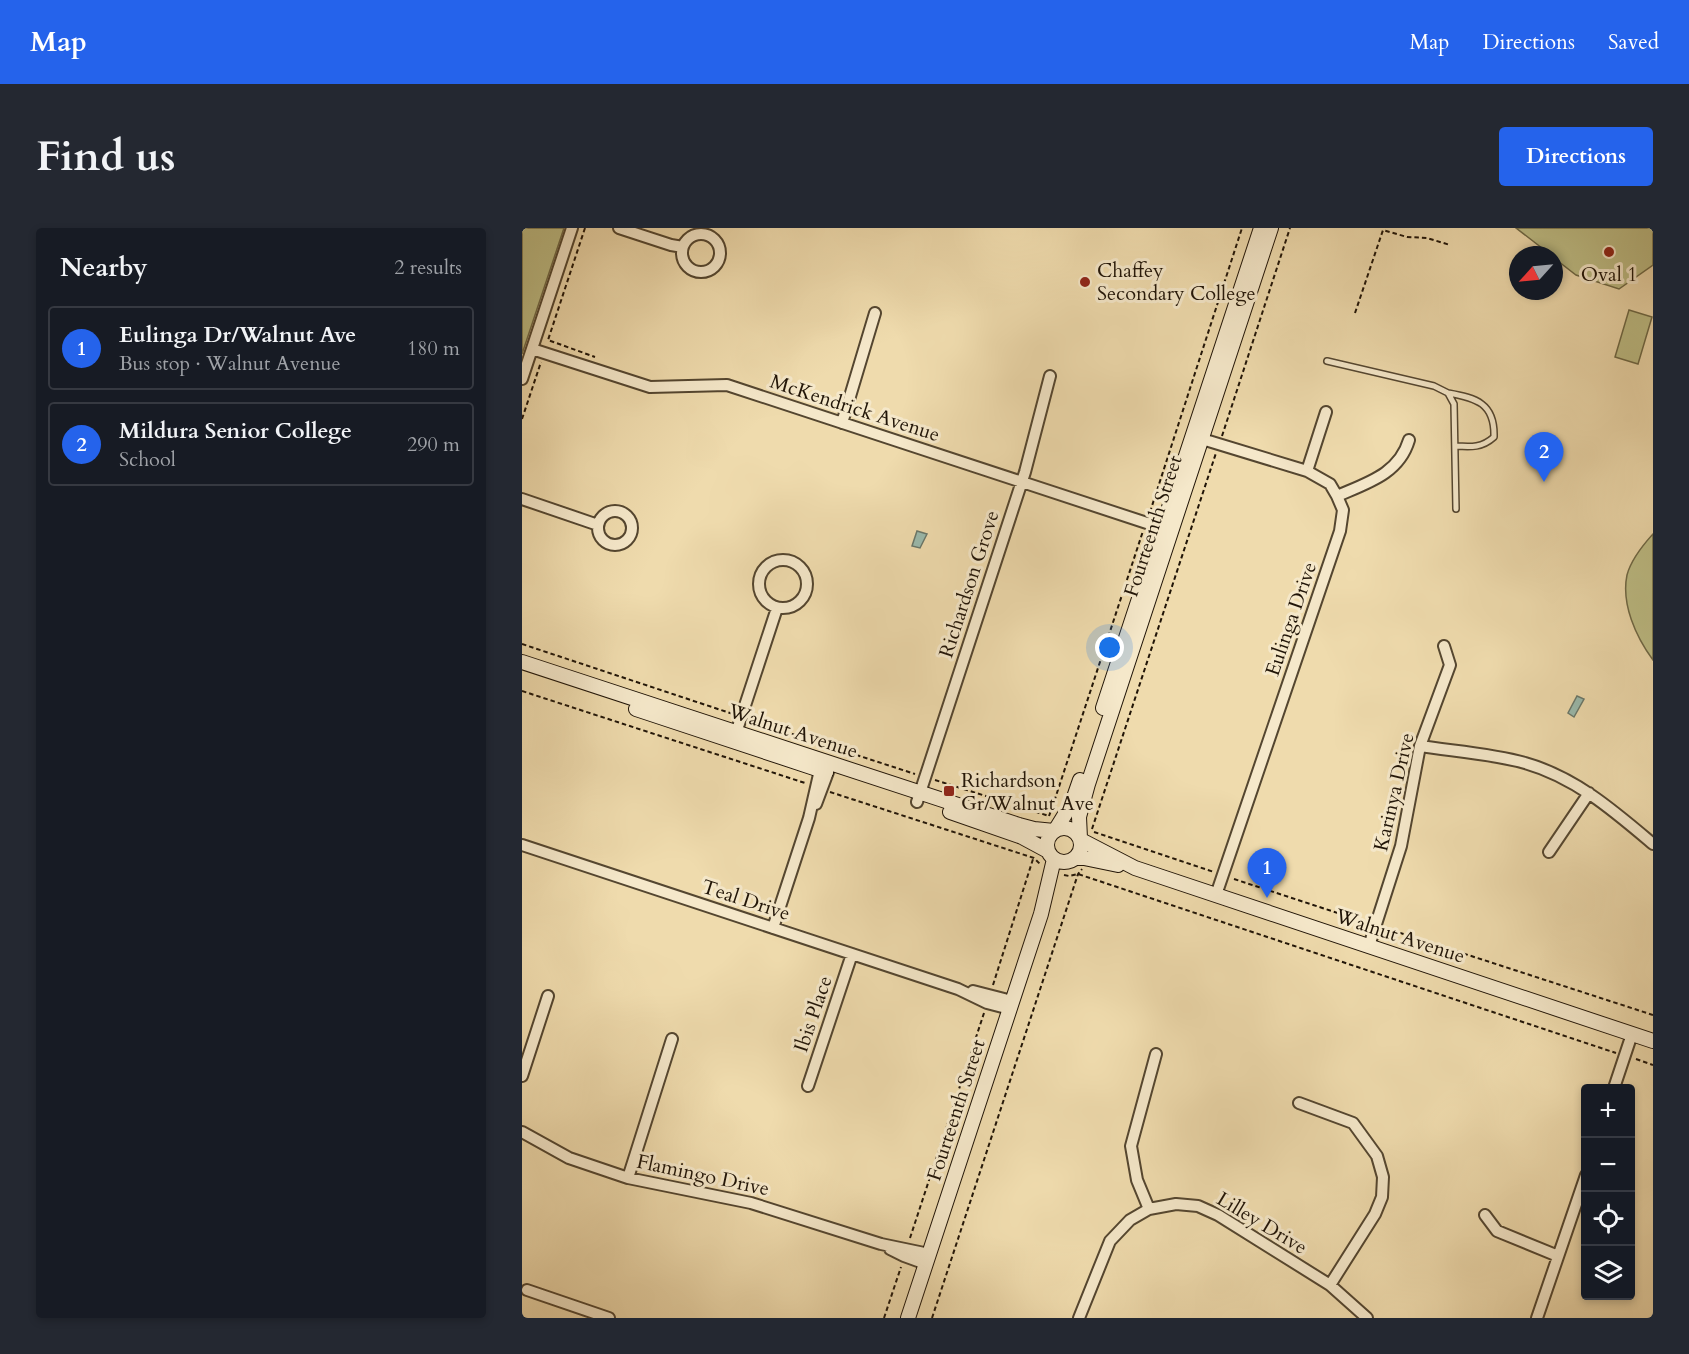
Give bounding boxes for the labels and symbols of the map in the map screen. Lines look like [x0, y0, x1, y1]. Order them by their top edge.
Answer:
marker: Oval 1 [1602, 245, 1616, 259]
north arrow [1509, 246, 1563, 300]
place label: Chaffey Secondary College [1097, 257, 1256, 307]
place label: Oval 1 [1581, 261, 1637, 288]
marker: Chaffey Secondary College [1078, 275, 1092, 289]
street label: McKendrick Avenue [767, 368, 943, 448]
pin: 2 [1524, 432, 1564, 482]
street label: Fourteenth Street [1117, 451, 1189, 600]
street label: Richardson Grove [932, 507, 1006, 661]
street label: Eulinga Drive [1259, 558, 1323, 680]
your location [1095, 633, 1124, 662]
street label: Walnut Avenue [724, 697, 861, 765]
street label: Karinya Drive [1367, 730, 1421, 854]
place label: Richardson Gr/Walnut Ave [961, 767, 1094, 817]
marker: Richardson Gr/Walnut Ave [942, 784, 956, 798]
pin: 1 [1248, 848, 1286, 898]
street label: Teal Drive [698, 873, 794, 927]
street label: Walnut Avenue [1331, 902, 1468, 970]
street label: Ibis Place [787, 972, 839, 1056]
street label: Fourteenth Street [920, 1035, 992, 1184]
street label: Flamingo Drive [634, 1148, 772, 1202]
street label: Lilley Drive [1212, 1185, 1312, 1261]

